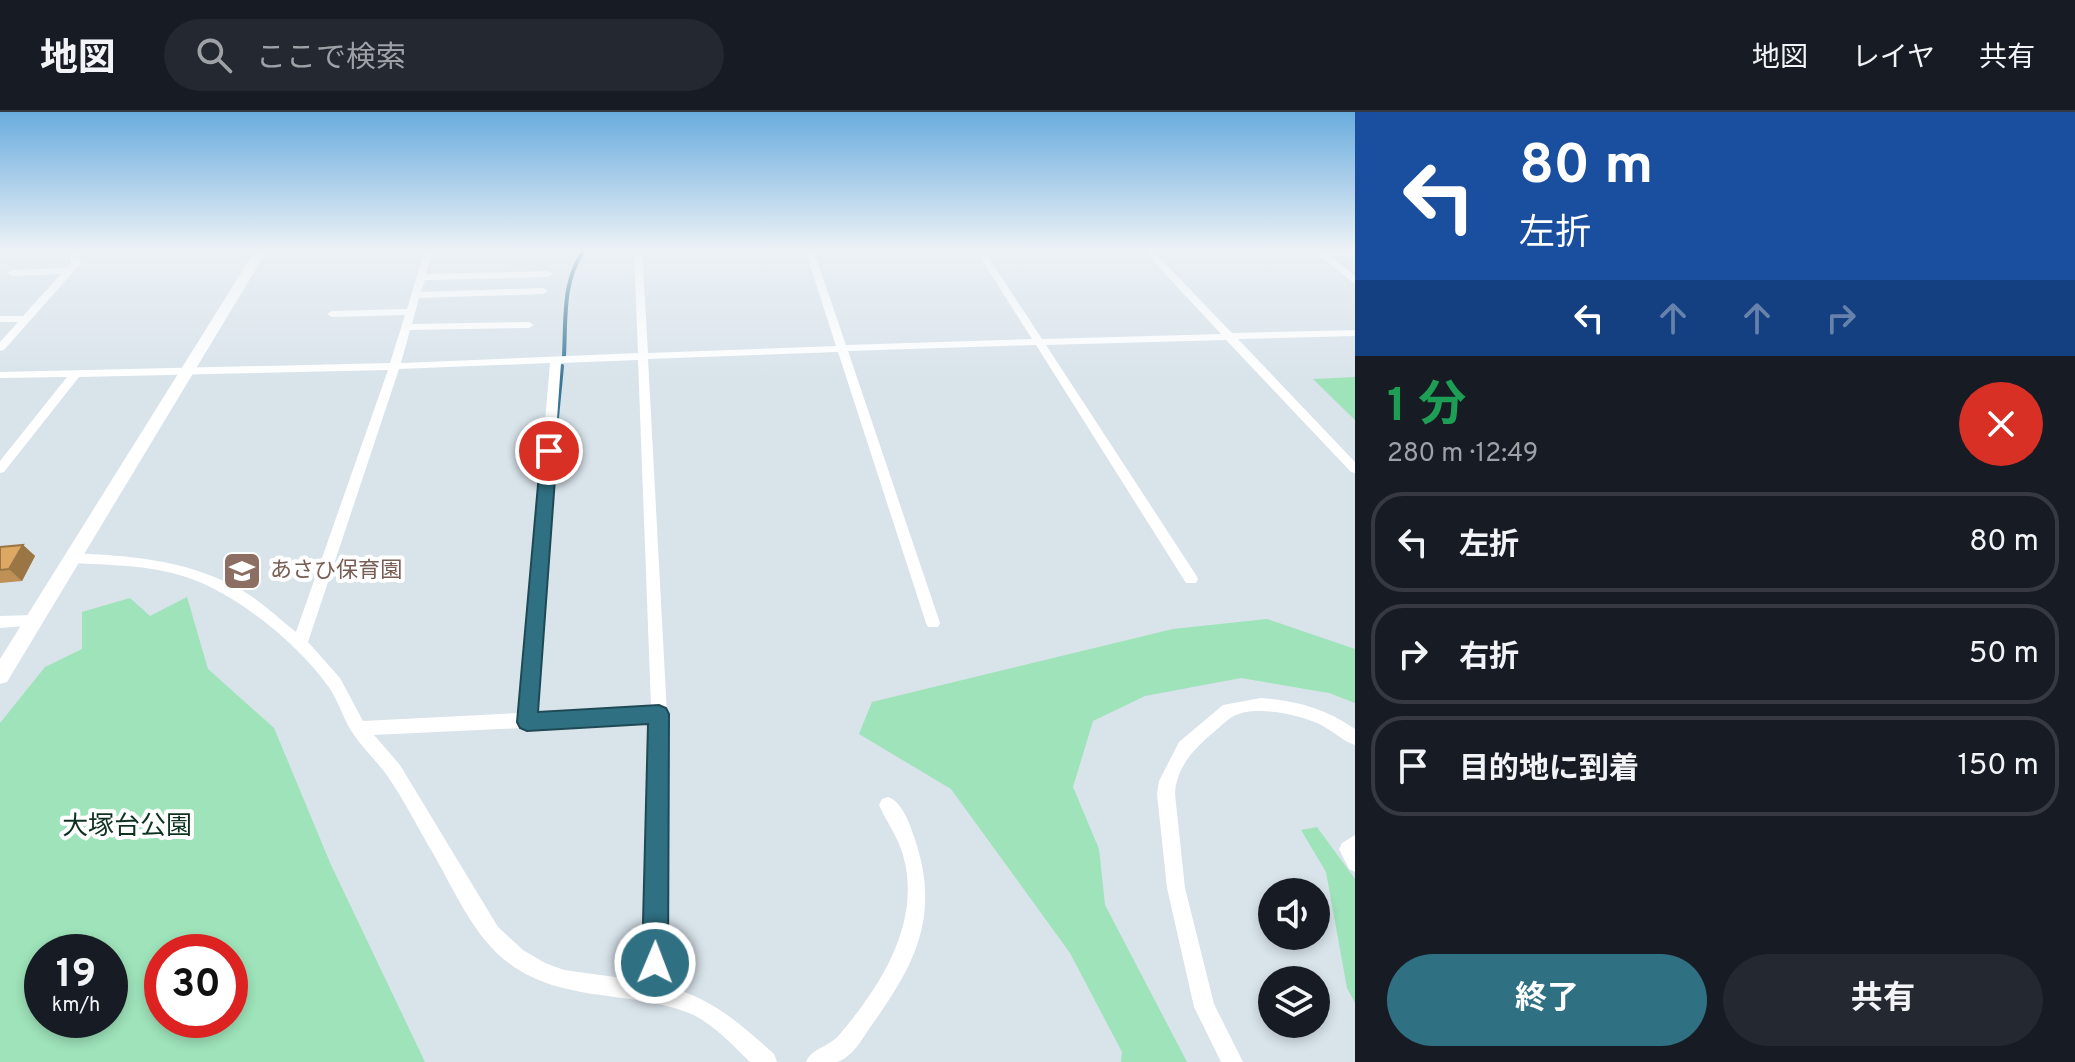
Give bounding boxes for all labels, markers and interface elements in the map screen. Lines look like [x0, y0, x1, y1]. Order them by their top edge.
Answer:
search box [164, 19, 724, 91]
icon: search [192, 33, 236, 77]
text: 地図 [40, 36, 116, 85]
text: ここで検索 [256, 41, 406, 78]
text: 地図 [1752, 41, 1808, 77]
text: レイヤ [1852, 41, 1935, 77]
text: 共有 [1979, 41, 2035, 77]
text: 80 m [1519, 133, 1653, 203]
icon: left [1387, 144, 1491, 248]
text: 左折 [1519, 212, 1591, 258]
icon: left [1567, 296, 1611, 340]
icon: ahead [1651, 296, 1695, 340]
icon: ahead [1735, 296, 1779, 340]
icon: right [1819, 296, 1863, 340]
text: 1 分 [1387, 378, 1466, 438]
button: close [1959, 382, 2043, 466]
pin [515, 417, 583, 485]
icon: arrive [527, 429, 571, 473]
text: 280 m · 12:49 [1387, 438, 1538, 471]
icon: left [1391, 520, 1435, 564]
text: 80 m [1969, 524, 2039, 561]
text: 左折 [1459, 528, 1519, 565]
school or university icon: あさひ保育園 [221, 550, 263, 592]
place label: あさひ保育園 [270, 558, 402, 585]
icon: right [1391, 632, 1435, 676]
text: 50 m [1969, 636, 2039, 673]
text: 右折 [1459, 640, 1519, 677]
icon: arrive [1391, 744, 1435, 788]
text: 150 m [1958, 748, 2039, 785]
text: 目的地に到着 [1459, 752, 1639, 789]
park label: 大塚台公園 [62, 811, 192, 844]
map controls [1258, 878, 1330, 1038]
button: sound [1258, 878, 1330, 950]
position arrow [613, 921, 697, 1005]
speed limit sign: 30 [144, 934, 248, 1038]
text: 19 [56, 951, 96, 1001]
button: 終了 [1387, 954, 1707, 1046]
button: 共有 [1723, 954, 2043, 1046]
button: layers [1258, 966, 1330, 1038]
text: km/h [52, 993, 100, 1019]

